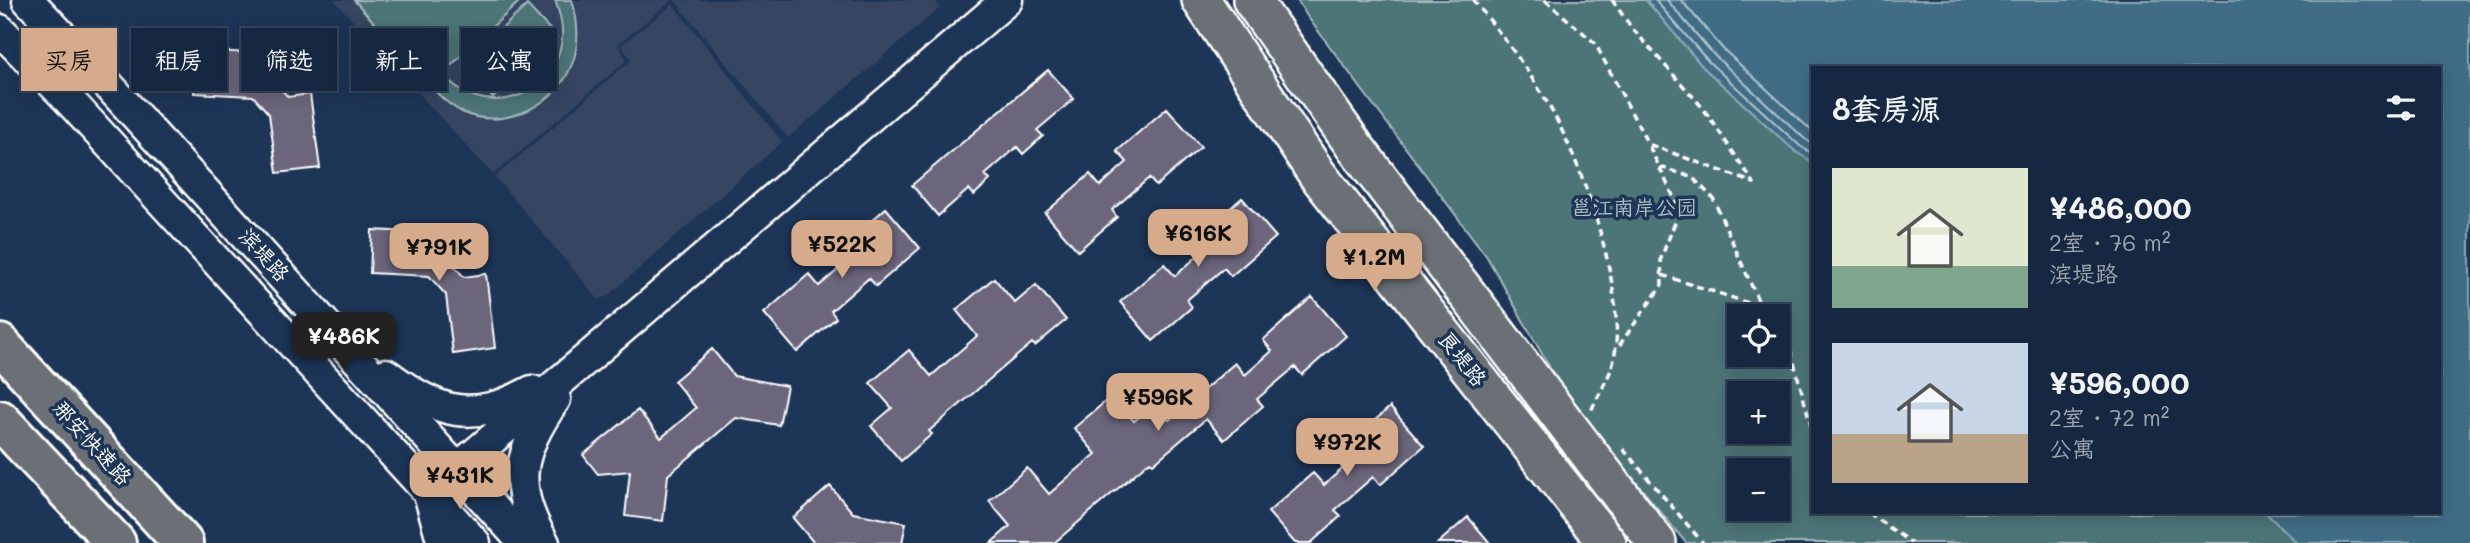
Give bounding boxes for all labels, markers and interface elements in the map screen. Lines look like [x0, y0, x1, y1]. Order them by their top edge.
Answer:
chip: 买房 [21, 28, 117, 91]
chip: 租房 [131, 28, 227, 91]
chip: 筛选 [241, 28, 337, 91]
chip: 新上 [351, 28, 447, 91]
chip: 公寓 [461, 28, 557, 91]
text: 8套房源 [1832, 88, 1941, 128]
icon: filters [2382, 89, 2420, 127]
text: ¥486,000 [2049, 187, 2192, 227]
park label: 邕江南岸公园 [1571, 193, 1697, 220]
icon: home [1888, 196, 1972, 280]
pin: ¥616K [1149, 210, 1247, 269]
text: ¥616K [1164, 217, 1232, 247]
pin: ¥522K [793, 220, 891, 280]
street label: 滨堤路 [234, 222, 296, 286]
pin: ¥791K [390, 224, 488, 283]
text: 2室 · 76 m² [2049, 227, 2171, 257]
text: ¥522K [807, 228, 877, 258]
text: ¥791K [405, 231, 473, 261]
pin: ¥1.2M [1325, 233, 1423, 293]
text: ¥1.2M [1342, 241, 1406, 271]
text: 滨堤路 [2049, 258, 2118, 288]
map controls [1727, 304, 1790, 521]
button: locate [1727, 304, 1790, 367]
pin: ¥486K [295, 312, 393, 372]
text: ¥486K [308, 320, 380, 350]
street label: 良堤路 [1433, 325, 1493, 391]
text: ¥596,000 [2049, 362, 2189, 402]
icon: home [1888, 371, 1972, 455]
pin: ¥596K [1109, 374, 1207, 433]
text: ¥596K [1122, 381, 1194, 411]
button: + [1727, 381, 1790, 444]
street label: 那安快速路 [48, 394, 138, 490]
text: 2室 · 72 m² [2049, 402, 2170, 432]
pin: ¥972K [1298, 419, 1396, 478]
text: ¥972K [1312, 426, 1382, 456]
text: 公寓 [2049, 433, 2095, 463]
pin: ¥431K [411, 452, 509, 511]
button: − [1727, 458, 1790, 521]
text: ¥431K [426, 459, 494, 489]

